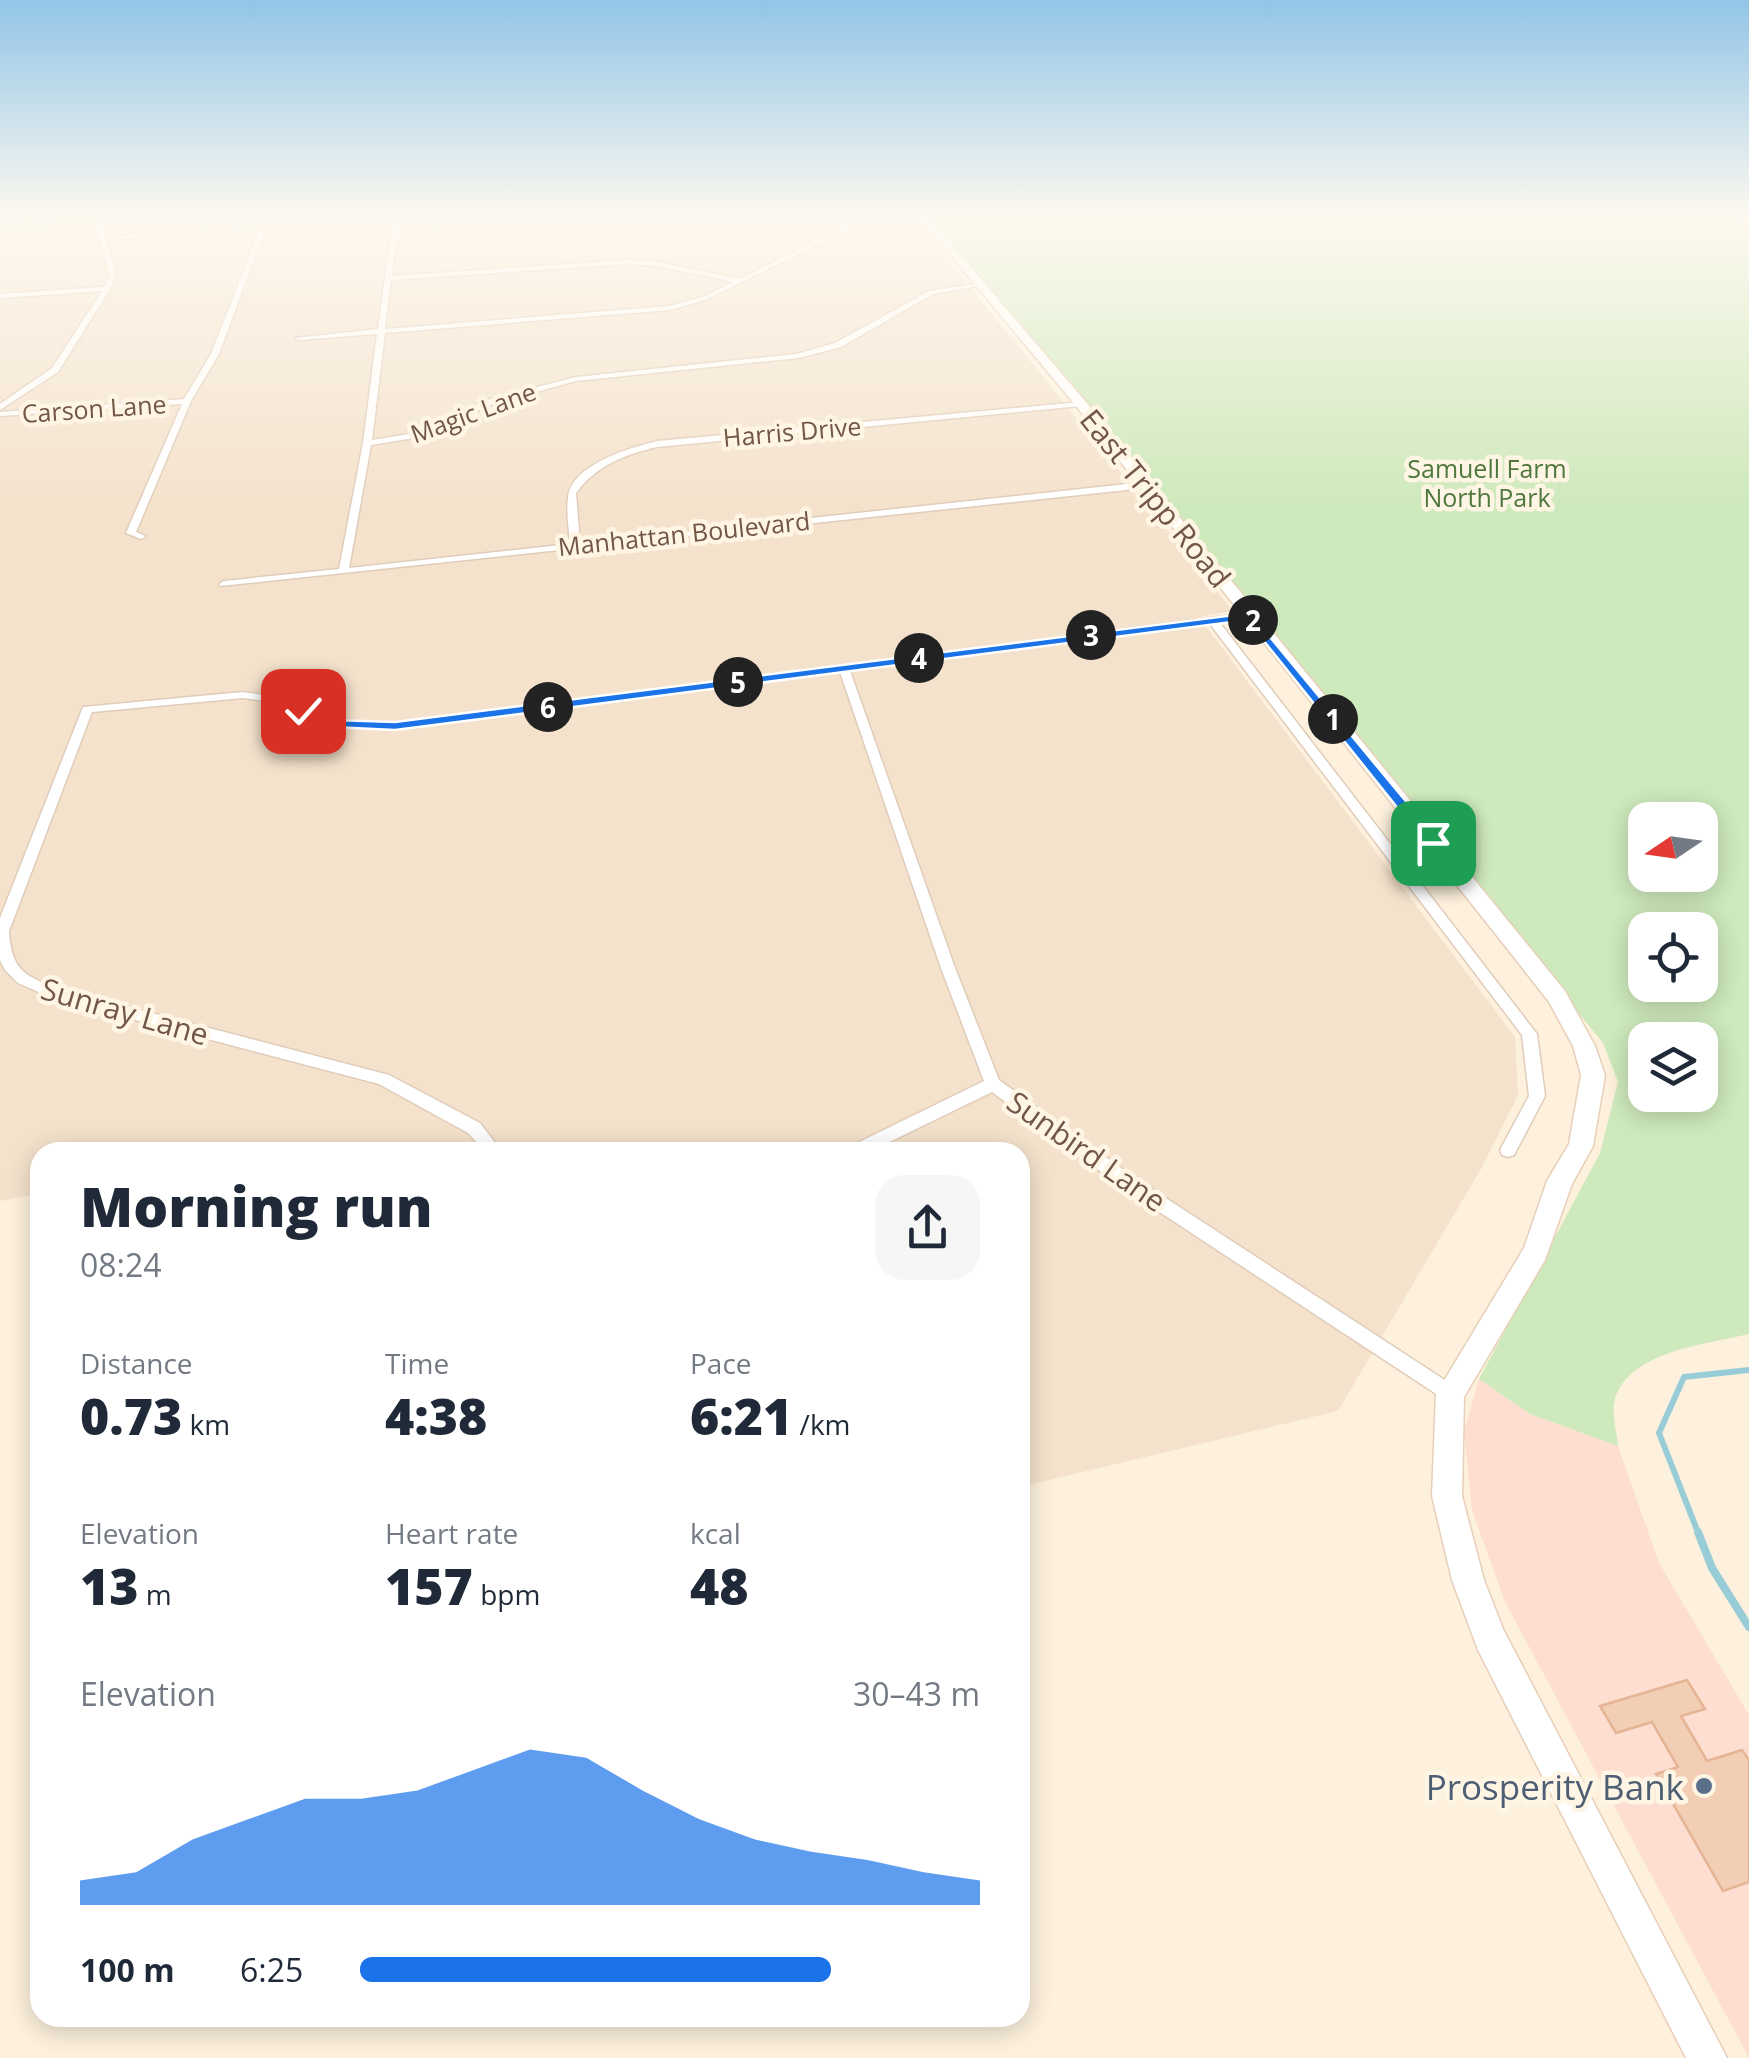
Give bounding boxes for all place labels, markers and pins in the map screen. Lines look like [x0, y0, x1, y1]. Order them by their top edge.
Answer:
pin: 2 [1228, 595, 1278, 645]
pin: 3 [1066, 610, 1116, 660]
pin: 4 [894, 633, 944, 683]
pin: 5 [713, 657, 763, 707]
pin [261, 669, 346, 754]
pin: 6 [523, 682, 573, 732]
pin: 1 [1308, 694, 1358, 744]
pin [1391, 801, 1476, 886]
place label: Prosperity Bank [1426, 1763, 1685, 1810]
marker: Prosperity Bank [1693, 1775, 1715, 1797]

